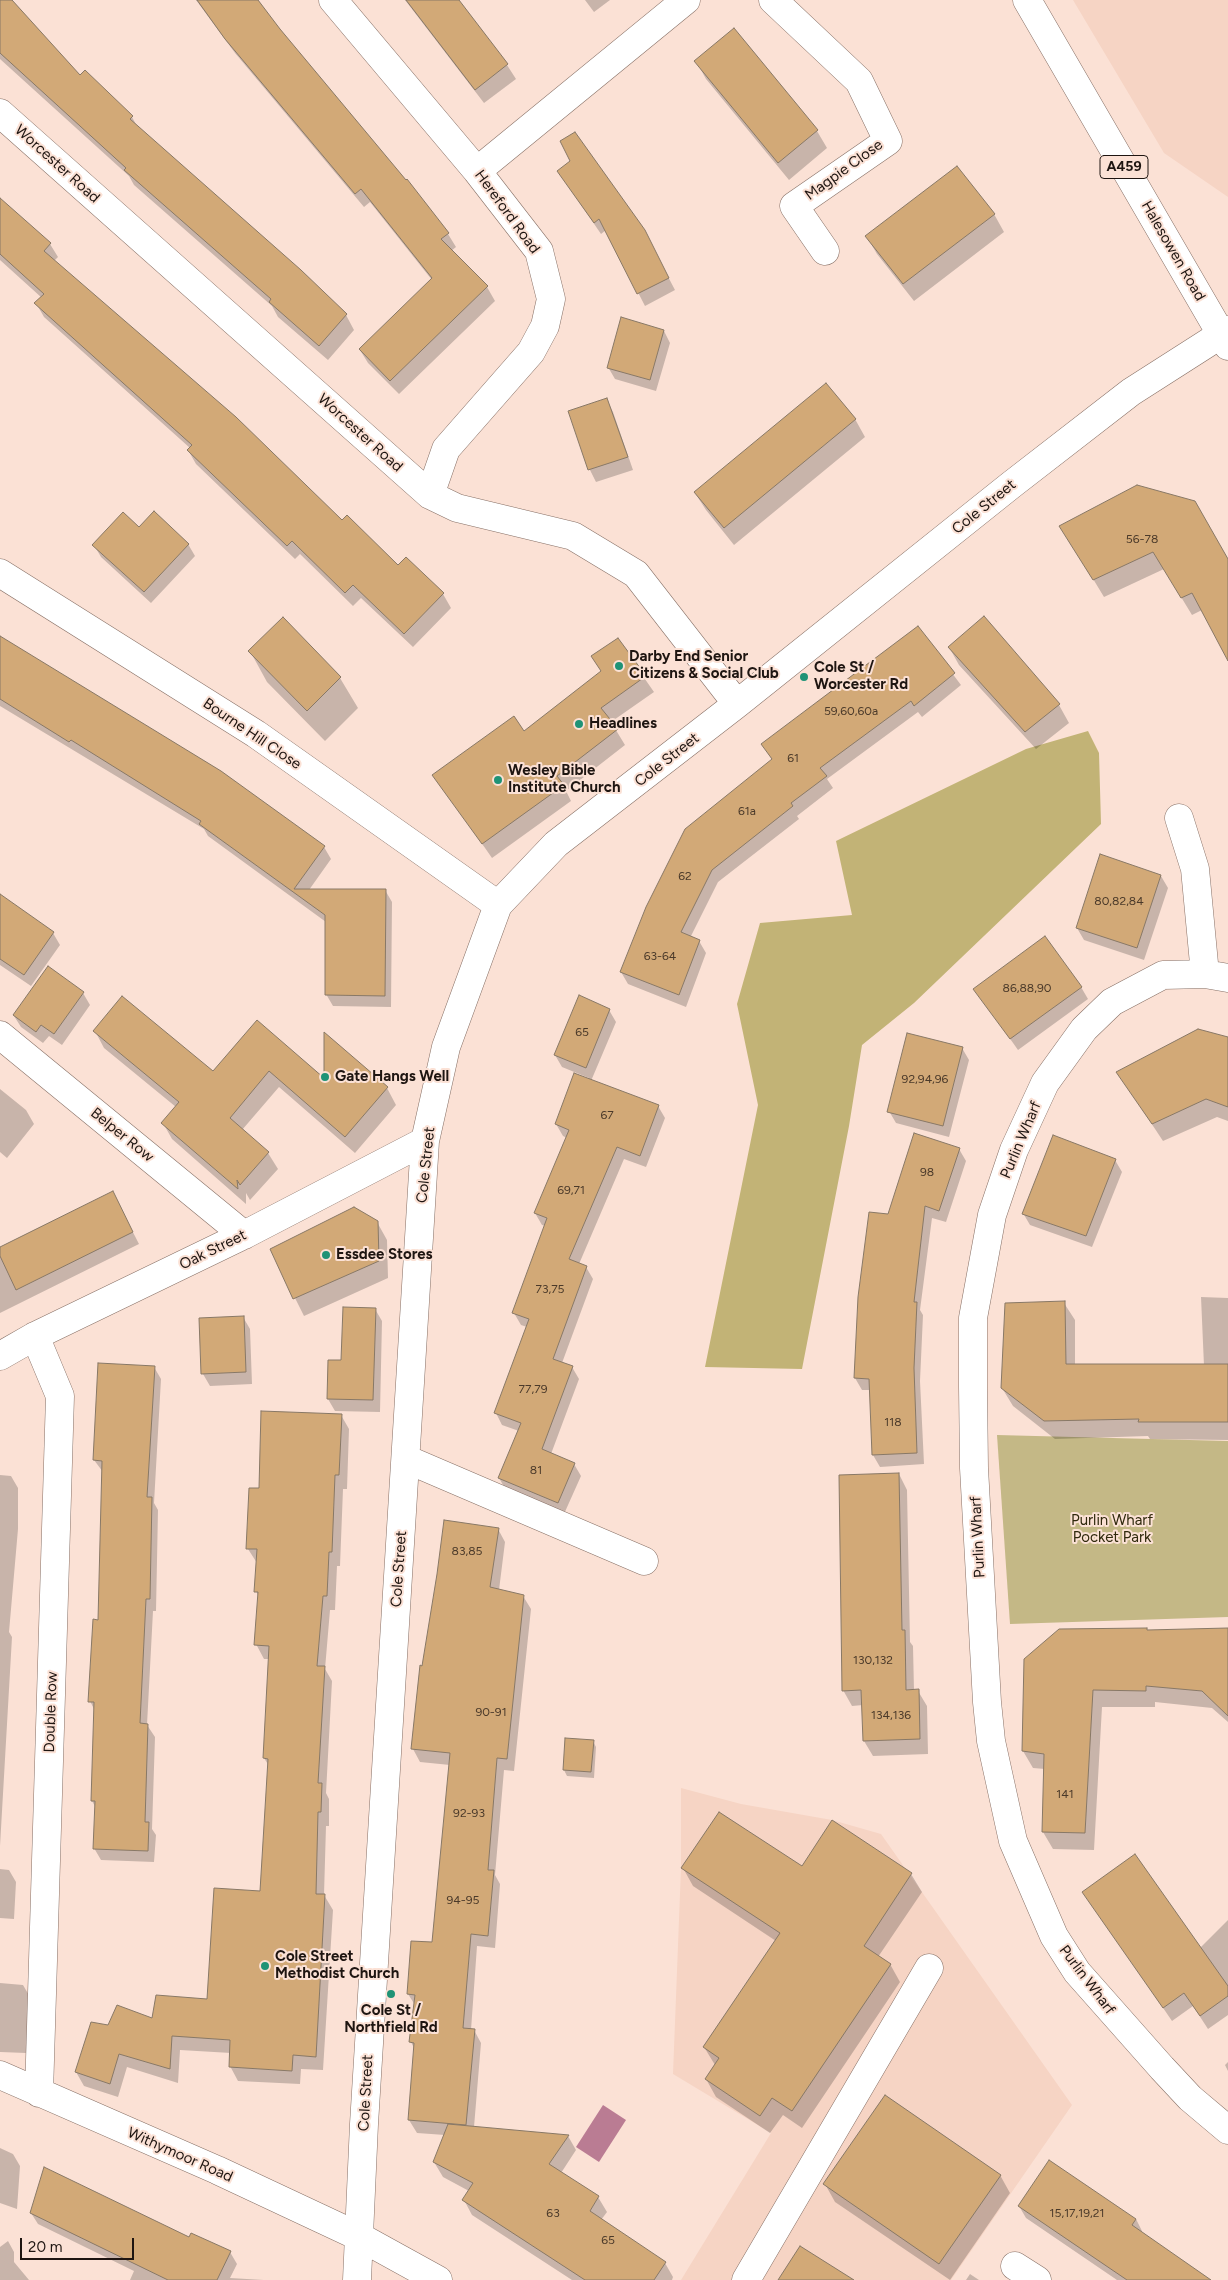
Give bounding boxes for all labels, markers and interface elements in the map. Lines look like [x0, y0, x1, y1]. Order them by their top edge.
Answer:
street label: Worcester Road [11, 121, 103, 207]
street label: Magpie Close [802, 136, 886, 204]
road number: A459 [1100, 156, 1148, 178]
street label: Hereford Road [471, 167, 543, 257]
street label: Halesowen Road [1137, 198, 1209, 304]
street label: Worcester Road [314, 390, 406, 476]
street label: Cole Street [949, 476, 1019, 538]
house number: 56-78 [1126, 532, 1158, 546]
place label: Darby End Senior Citizens & Social Club [629, 648, 779, 683]
place label: Cole St / Worcester Rd [814, 659, 908, 694]
marker: Darby End Senior Citizens & Social Club [613, 660, 625, 672]
marker: Cole St / Worcester Rd [798, 671, 810, 683]
street label: Bourne Hill Close [199, 694, 305, 774]
house number: 59,60,60a [824, 704, 878, 718]
place label: Headlines [589, 715, 657, 733]
marker: Headlines [573, 718, 585, 730]
street label: Cole Street [631, 729, 703, 791]
house number: 61 [787, 751, 799, 765]
place label: Wesley Bible Institute Church [508, 762, 620, 797]
marker: Wesley Bible Institute Church [492, 774, 504, 786]
house number: 61a [738, 804, 756, 818]
house number: 62 [678, 869, 692, 883]
house number: 80,82,84 [1094, 894, 1144, 908]
house number: 63-64 [644, 949, 676, 963]
house number: 86,88,90 [1003, 981, 1051, 995]
house number: 65 [575, 1025, 589, 1039]
place label: Gate Hangs Well [335, 1068, 449, 1086]
marker: Gate Hangs Well [319, 1071, 331, 1083]
house number: 92,94,96 [902, 1072, 948, 1086]
street label: Purlin Wharf [997, 1099, 1045, 1181]
street label: Belper Row [87, 1104, 157, 1166]
house number: 67 [600, 1108, 614, 1122]
street label: Cole Street [413, 1126, 439, 1204]
house number: 98 [920, 1165, 934, 1179]
house number: 69,71 [557, 1183, 585, 1197]
street label: Oak Street [177, 1226, 249, 1274]
place label: Essdee Stores [336, 1246, 433, 1264]
marker: Essdee Stores [320, 1249, 332, 1261]
house number: 73,75 [535, 1282, 565, 1296]
house number: 77,79 [519, 1382, 547, 1396]
house number: 118 [884, 1415, 902, 1429]
house number: 81 [530, 1463, 542, 1477]
street label: Purlin Wharf [967, 1496, 989, 1578]
park label: Purlin Wharf Pocket Park [1071, 1512, 1153, 1547]
street label: Cole Street [387, 1530, 411, 1608]
house number: 83,85 [452, 1544, 482, 1558]
house number: 130,132 [853, 1653, 893, 1667]
street label: Double Row [41, 1671, 61, 1753]
house number: 90-91 [475, 1705, 507, 1719]
house number: 134,136 [871, 1708, 911, 1722]
house number: 141 [1056, 1787, 1074, 1801]
house number: 92-93 [453, 1806, 485, 1820]
house number: 94-95 [447, 1893, 479, 1907]
street label: Purlin Wharf [1055, 1942, 1119, 2018]
place label: Cole Street Methodist Church [275, 1948, 399, 1983]
marker: Cole Street Methodist Church [259, 1960, 271, 1972]
marker: Cole St / Northfield Rd [385, 1988, 397, 2000]
place label: Cole St / Northfield Rd [344, 2002, 438, 2037]
street label: Cole Street [355, 2054, 377, 2132]
street label: Withymoor Road [125, 2124, 235, 2186]
house number: 63 [546, 2206, 560, 2220]
house number: 15,17,19,21 [1050, 2206, 1104, 2220]
scale bar [22, 2228, 136, 2260]
house number: 65 [601, 2233, 615, 2247]
text: 20 m [28, 2238, 62, 2256]

